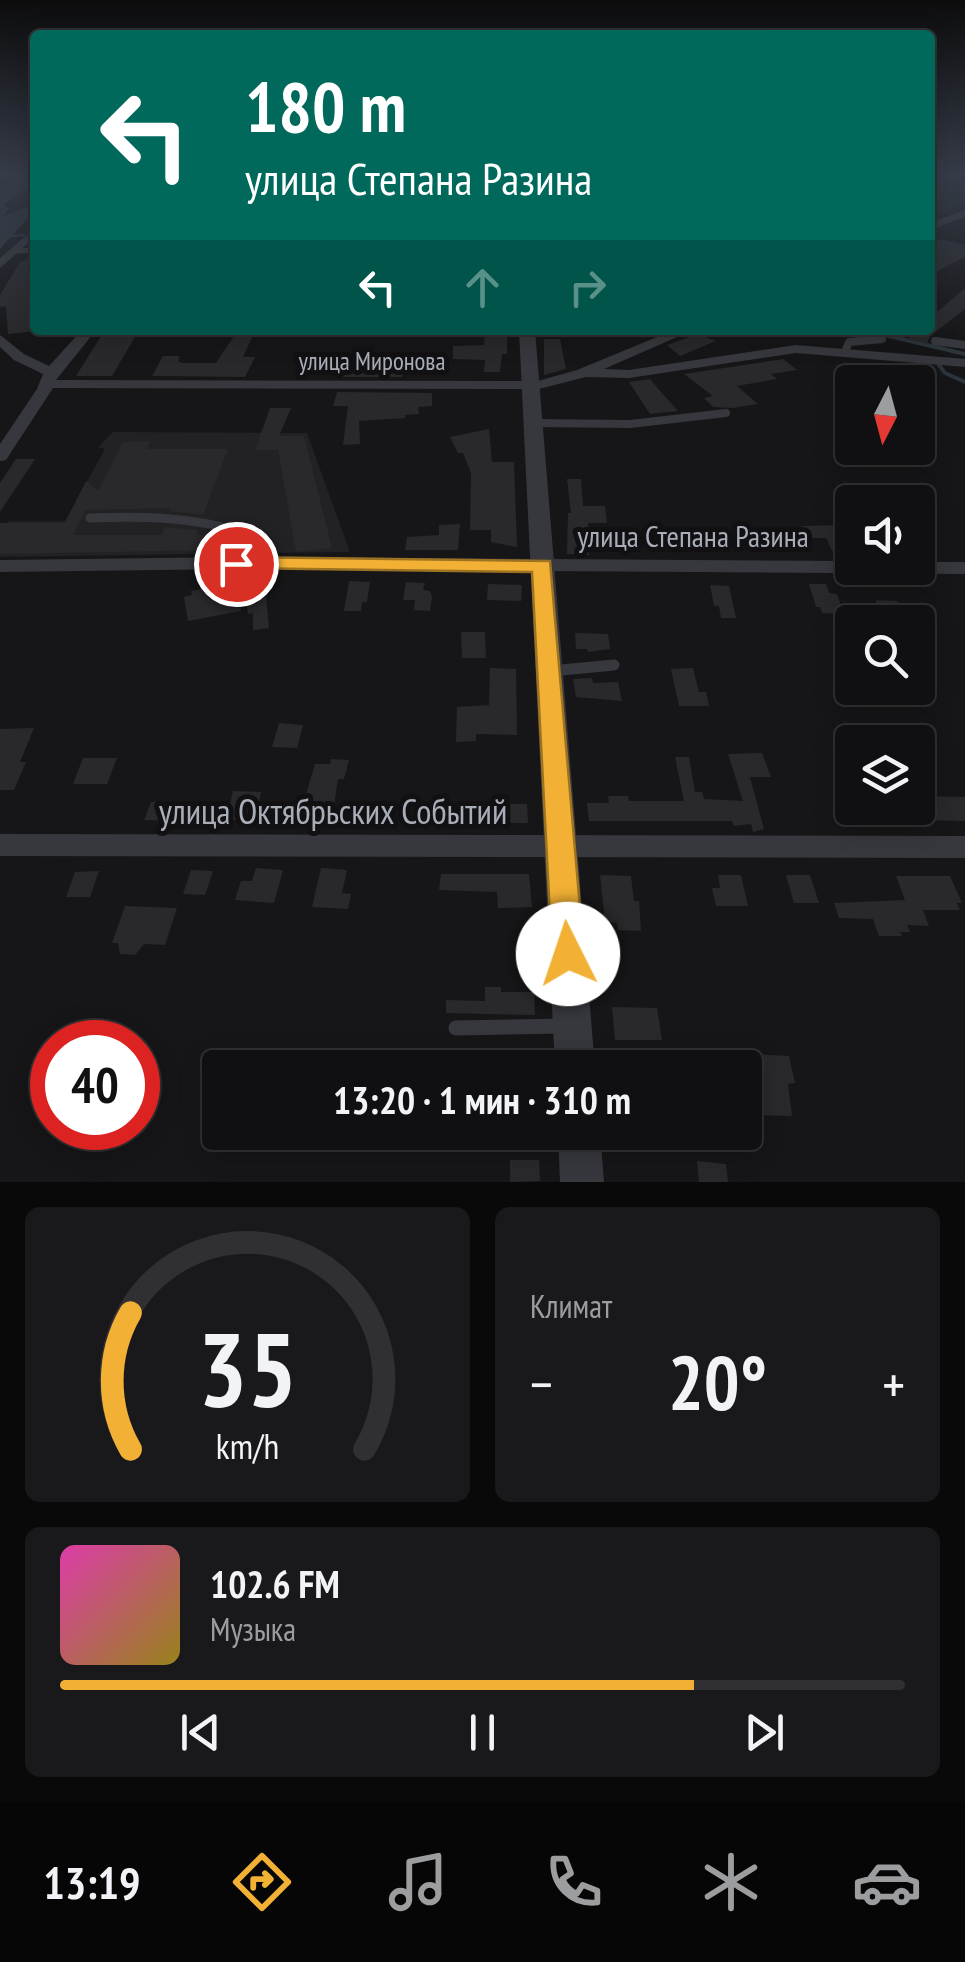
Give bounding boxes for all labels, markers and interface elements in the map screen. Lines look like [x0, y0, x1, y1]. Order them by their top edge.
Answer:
text: 180 m [245, 61, 406, 151]
icon: left [80, 70, 210, 200]
text: улица Степана Разина [245, 149, 592, 207]
icon: left [350, 260, 405, 315]
icon: ahead [455, 260, 510, 315]
icon: right [560, 260, 615, 315]
street label: улица Миронова [299, 345, 445, 377]
north arrow [835, 365, 935, 465]
map controls [835, 365, 935, 825]
button: sound [835, 485, 935, 585]
street label: улица Степана Разина [577, 516, 809, 555]
pin [194, 522, 279, 607]
icon: arrive [209, 537, 264, 592]
button: search [835, 605, 935, 705]
button: layers [835, 725, 935, 825]
street label: улица Октябрьских Событий [159, 788, 507, 834]
position arrow [516, 902, 620, 1006]
speed limit sign: 40 [30, 1020, 160, 1150]
text: 13:20 · 1 мин · 310 m [333, 1075, 631, 1124]
text: Климат [530, 1285, 612, 1327]
text: 35 [198, 1301, 297, 1436]
text: 20° [668, 1334, 767, 1431]
text: − [530, 1348, 553, 1419]
text: + [882, 1348, 905, 1419]
text: km/h [216, 1423, 279, 1469]
text: 102.6 FM [210, 1559, 340, 1608]
text: Музыка [210, 1608, 296, 1650]
icon: previous [173, 1705, 228, 1760]
icon: pause [455, 1705, 510, 1760]
icon: next [737, 1705, 792, 1760]
icon: directions [227, 1847, 297, 1917]
icon: music [383, 1847, 453, 1917]
icon: phone [539, 1847, 609, 1917]
icon: climate [696, 1847, 766, 1917]
icon: car [852, 1847, 922, 1917]
text: 13:19 [43, 1853, 140, 1911]

